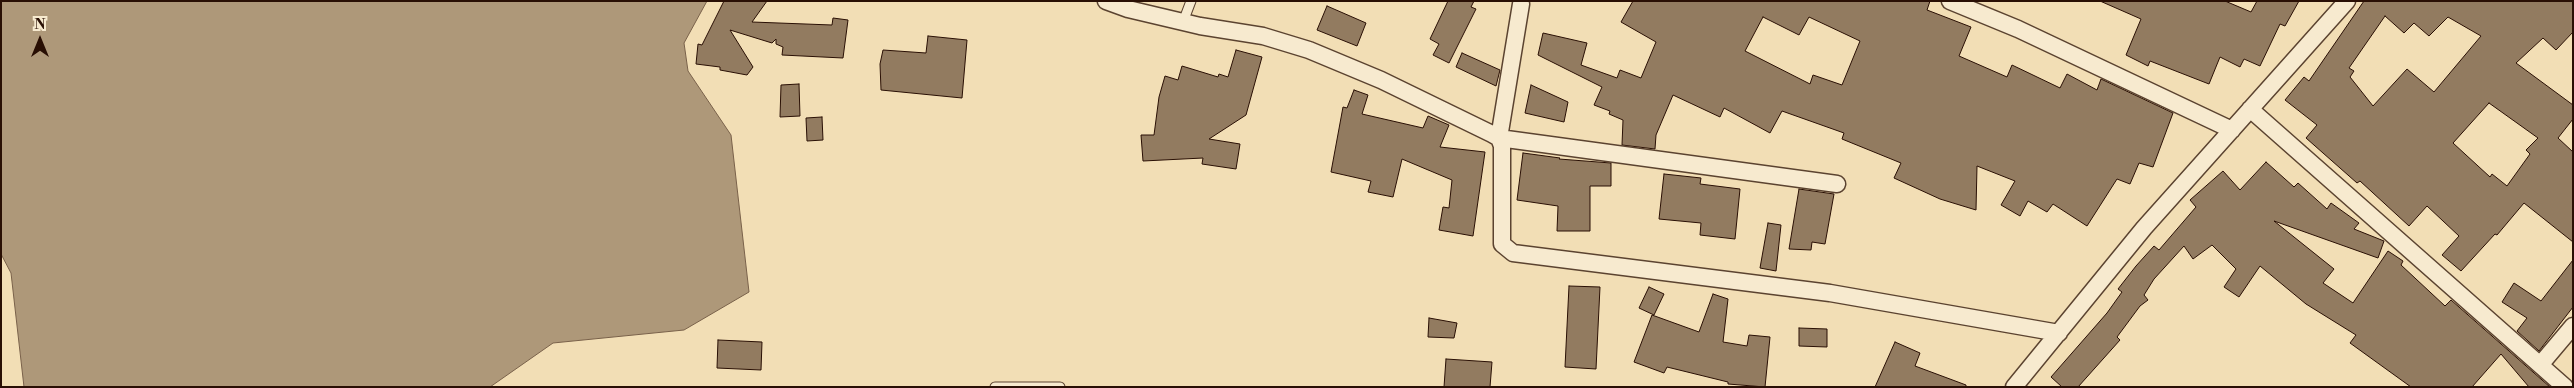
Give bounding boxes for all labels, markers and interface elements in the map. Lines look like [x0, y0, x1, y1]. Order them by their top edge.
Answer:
north arrow [15, 15, 65, 65]
text: N [34, 16, 46, 34]

